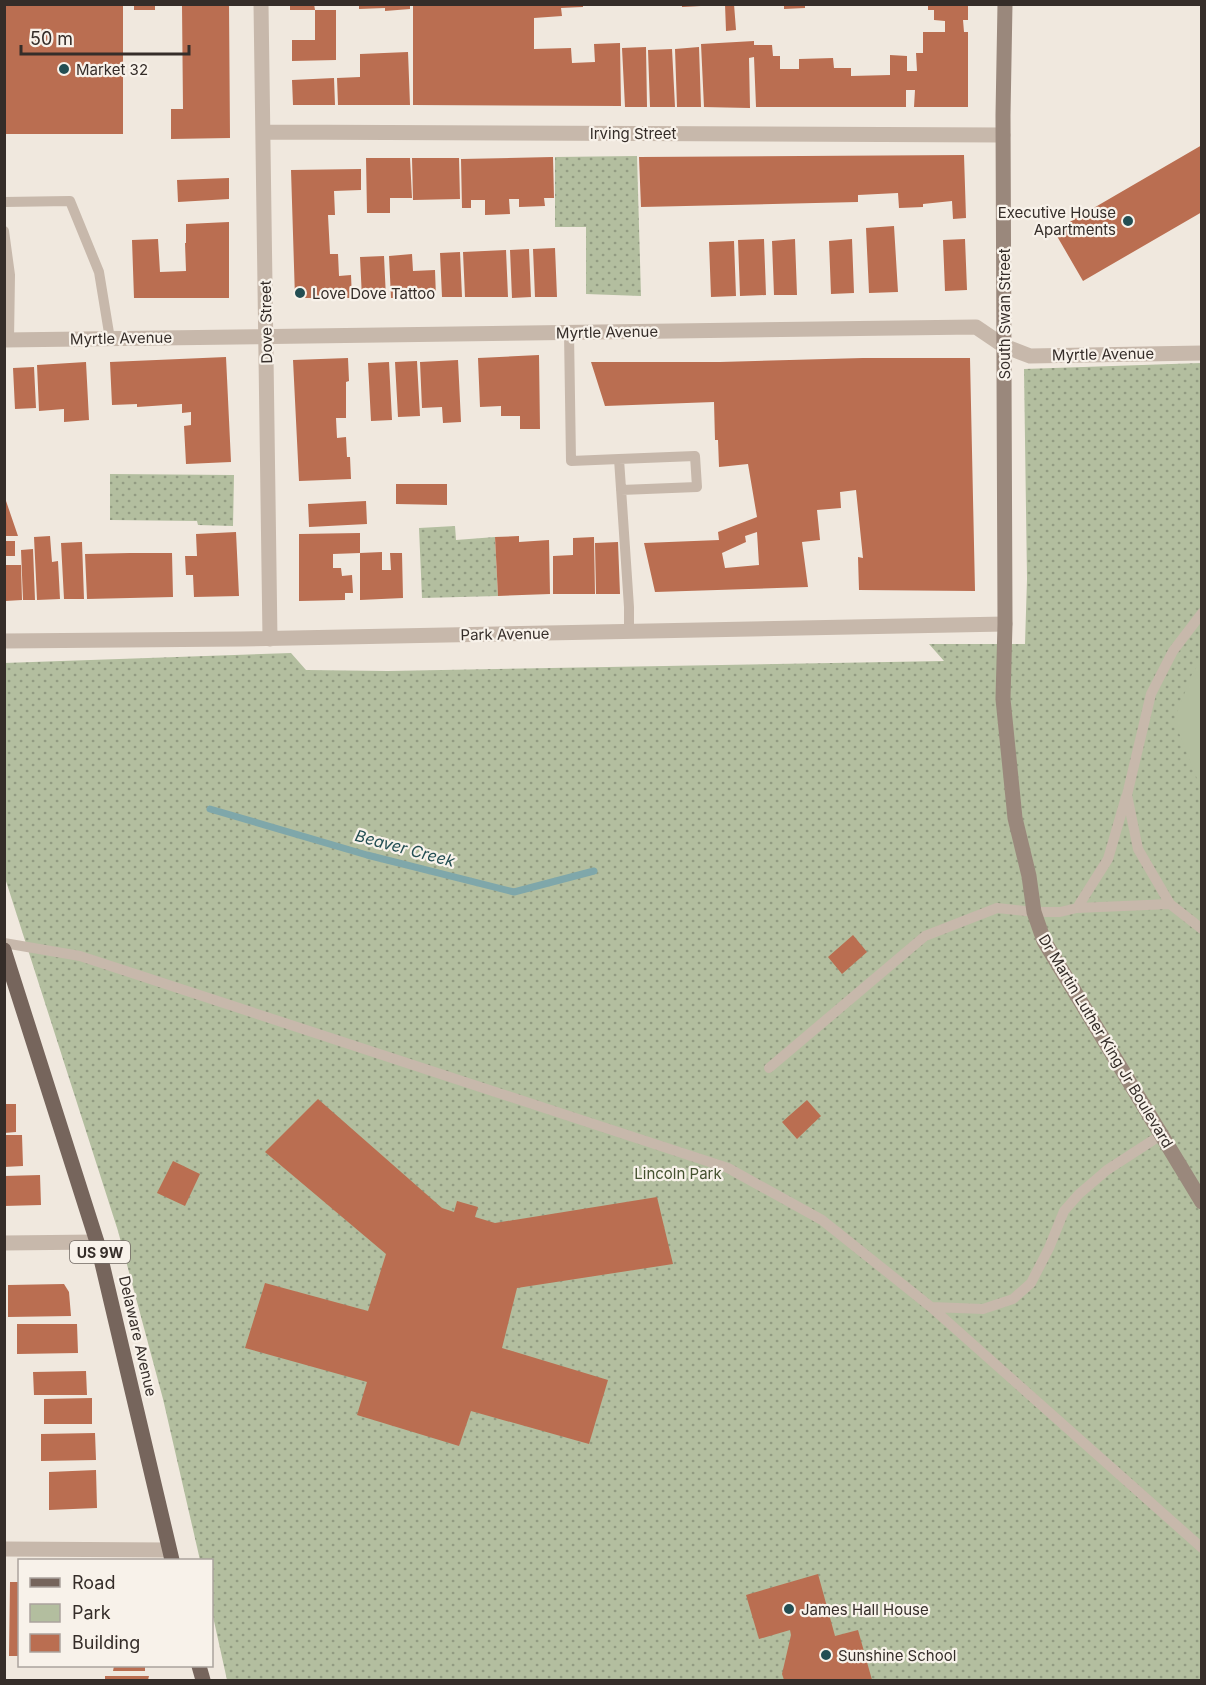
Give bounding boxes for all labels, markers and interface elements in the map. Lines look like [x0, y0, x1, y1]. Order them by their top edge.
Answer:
scale bar [21, 18, 189, 56]
text: 50 m [30, 28, 73, 49]
place label: Market 32 [76, 60, 148, 79]
marker: Market 32 [57, 62, 71, 76]
street label: Irving Street [590, 124, 676, 143]
place label: Executive House Apartments [998, 203, 1116, 239]
marker: Executive House Apartments [1121, 214, 1135, 228]
street label: South Swan Street [995, 248, 1014, 380]
street label: Dove Street [256, 280, 276, 364]
place label: Love Dove Tattoo [312, 284, 435, 303]
marker: Love Dove Tattoo [293, 286, 307, 300]
street label: Myrtle Avenue [556, 322, 658, 342]
street label: Myrtle Avenue [70, 328, 172, 348]
street label: Myrtle Avenue [1052, 344, 1154, 364]
street label: Park Avenue [460, 624, 550, 644]
water label: Beaver Creek [353, 825, 457, 871]
street label: Dr Martin Luther King Jr Boulevard [1035, 931, 1177, 1151]
park label: Lincoln Park [634, 1164, 722, 1183]
road number: US 9W [70, 1241, 130, 1263]
street label: Delaware Avenue [115, 1274, 161, 1398]
legend [18, 1559, 213, 1667]
text: Road [72, 1572, 115, 1593]
place label: James Hall House [801, 1600, 929, 1619]
text: Park [72, 1602, 111, 1623]
marker: James Hall House [782, 1602, 796, 1616]
text: Building [72, 1632, 140, 1653]
place label: Sunshine School [838, 1646, 956, 1665]
marker: Sunshine School [819, 1648, 833, 1662]

